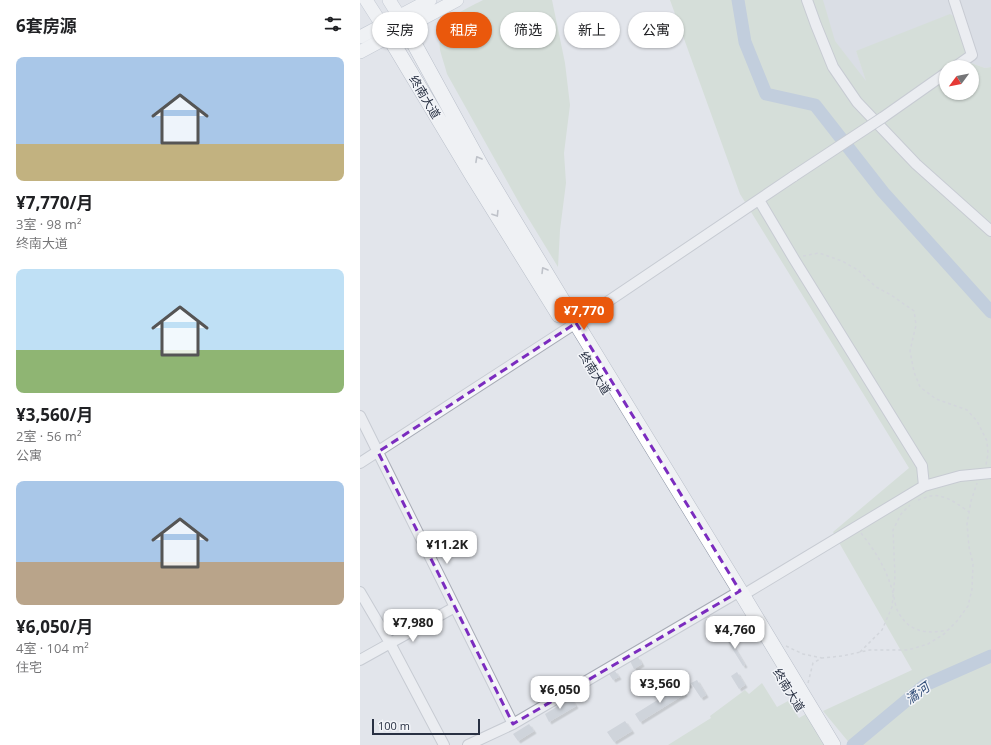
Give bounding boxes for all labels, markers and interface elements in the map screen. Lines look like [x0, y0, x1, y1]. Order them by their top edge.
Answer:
chip: 买房 [372, 12, 428, 48]
chip: 租房 [436, 12, 492, 48]
chip: 筛选 [500, 12, 556, 48]
chip: 新上 [564, 12, 620, 48]
chip: 公寓 [628, 12, 684, 48]
icon: filters [322, 13, 344, 35]
text: 6套房源 [16, 14, 77, 37]
north arrow [939, 60, 979, 100]
map controls [939, 60, 979, 100]
street label: 终南大道 [405, 72, 445, 122]
icon: home [144, 83, 216, 155]
one-way arrow [475, 155, 482, 163]
text: ¥7,770/月 [16, 191, 93, 214]
one-way arrow [491, 210, 499, 217]
text: 3室 · 98 m² [16, 215, 81, 233]
text: 终南大道 [16, 234, 68, 252]
one-way arrow [542, 267, 549, 274]
icon: home [144, 295, 216, 367]
pin: ¥7,770 [551, 297, 617, 331]
text: ¥7,770 [564, 301, 604, 319]
street label: 终南大道 [575, 348, 615, 398]
text: ¥3,560/月 [16, 403, 93, 426]
text: 2室 · 56 m² [16, 427, 81, 445]
text: 公寓 [16, 446, 42, 464]
icon: home [144, 507, 216, 579]
pin: ¥11.2K [414, 531, 480, 565]
text: ¥11.2K [426, 535, 468, 553]
pin: ¥7,980 [380, 609, 446, 643]
text: ¥7,980 [393, 613, 433, 631]
text: ¥6,050/月 [16, 615, 93, 638]
pin: ¥4,760 [702, 616, 768, 650]
text: ¥4,760 [715, 620, 755, 638]
text: 4室 · 104 m² [16, 639, 89, 657]
text: 住宅 [16, 658, 42, 676]
street label: 终南大道 [769, 665, 809, 715]
pin: ¥3,560 [627, 670, 693, 704]
text: ¥3,560 [640, 674, 680, 692]
pin: ¥6,050 [527, 676, 593, 710]
water label: 潏河 [901, 676, 935, 708]
text: ¥6,050 [540, 680, 580, 698]
scale bar [372, 717, 480, 736]
text: 100 m [378, 718, 410, 733]

